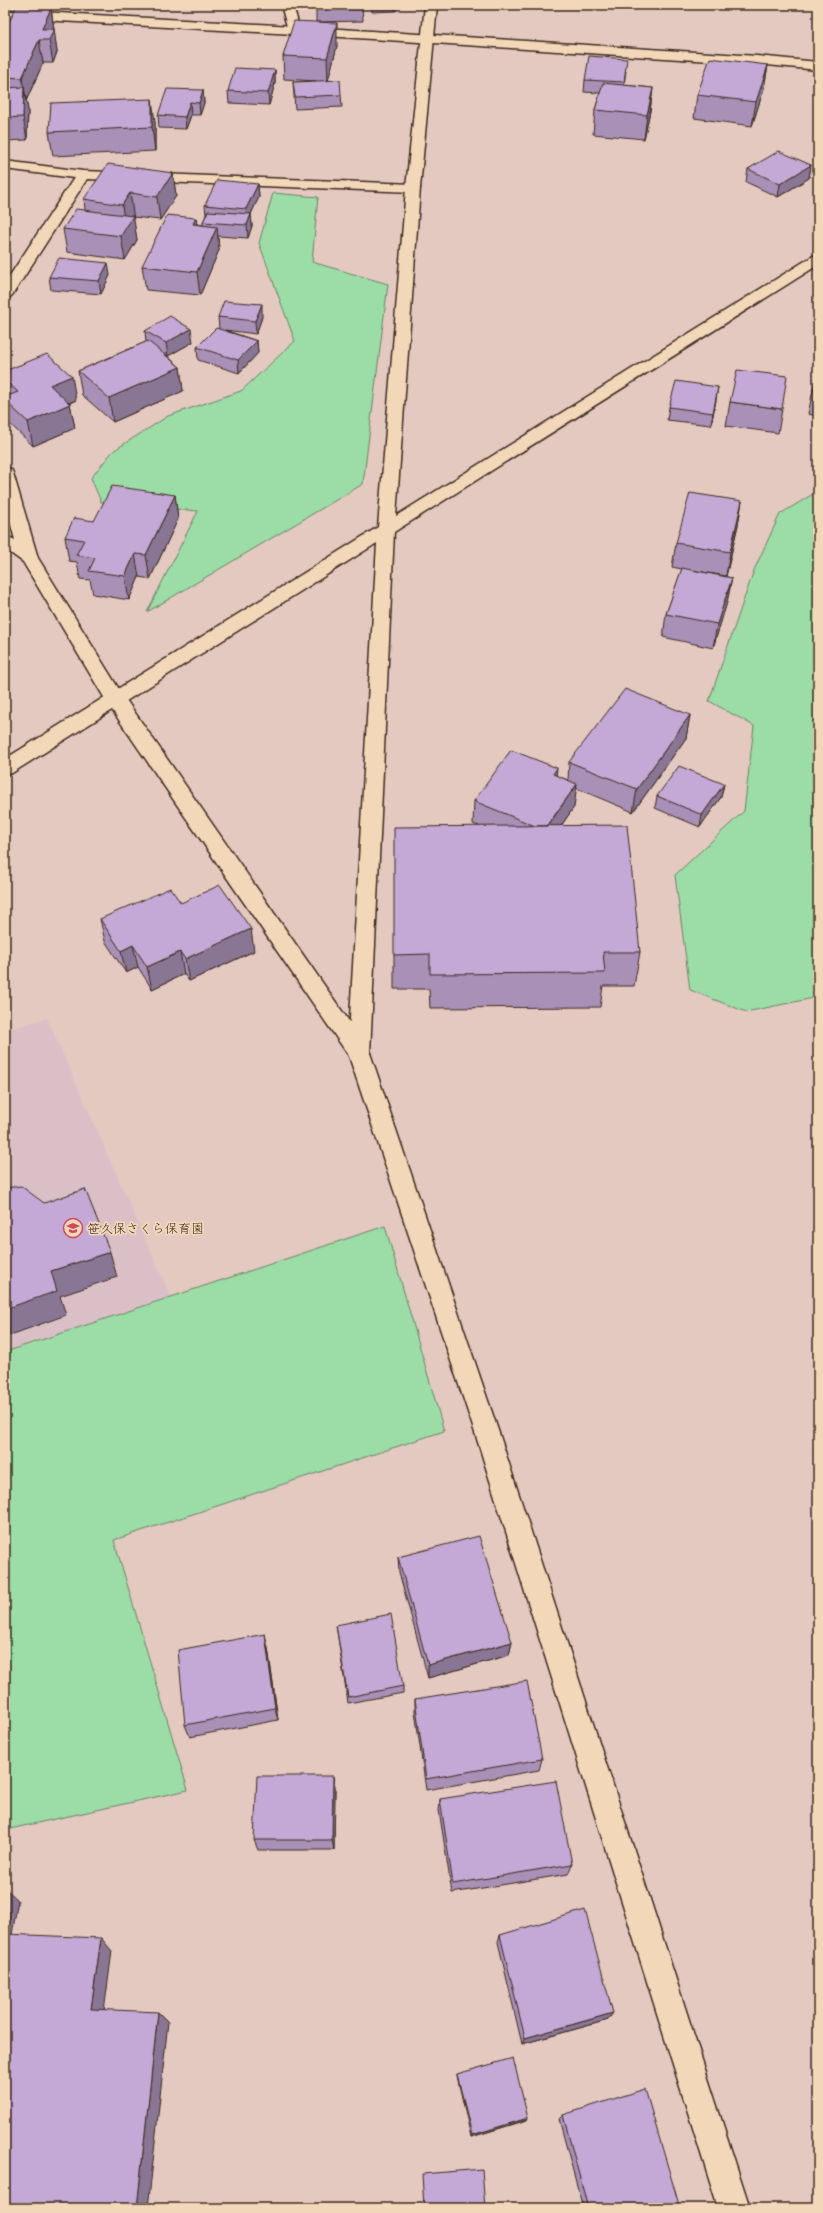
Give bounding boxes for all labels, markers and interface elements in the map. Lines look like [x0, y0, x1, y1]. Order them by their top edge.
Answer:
school or university icon: 笹久保さくら保育園 [62, 1217, 84, 1239]
place label: 笹久保さくら保育園 [87, 1219, 204, 1240]

